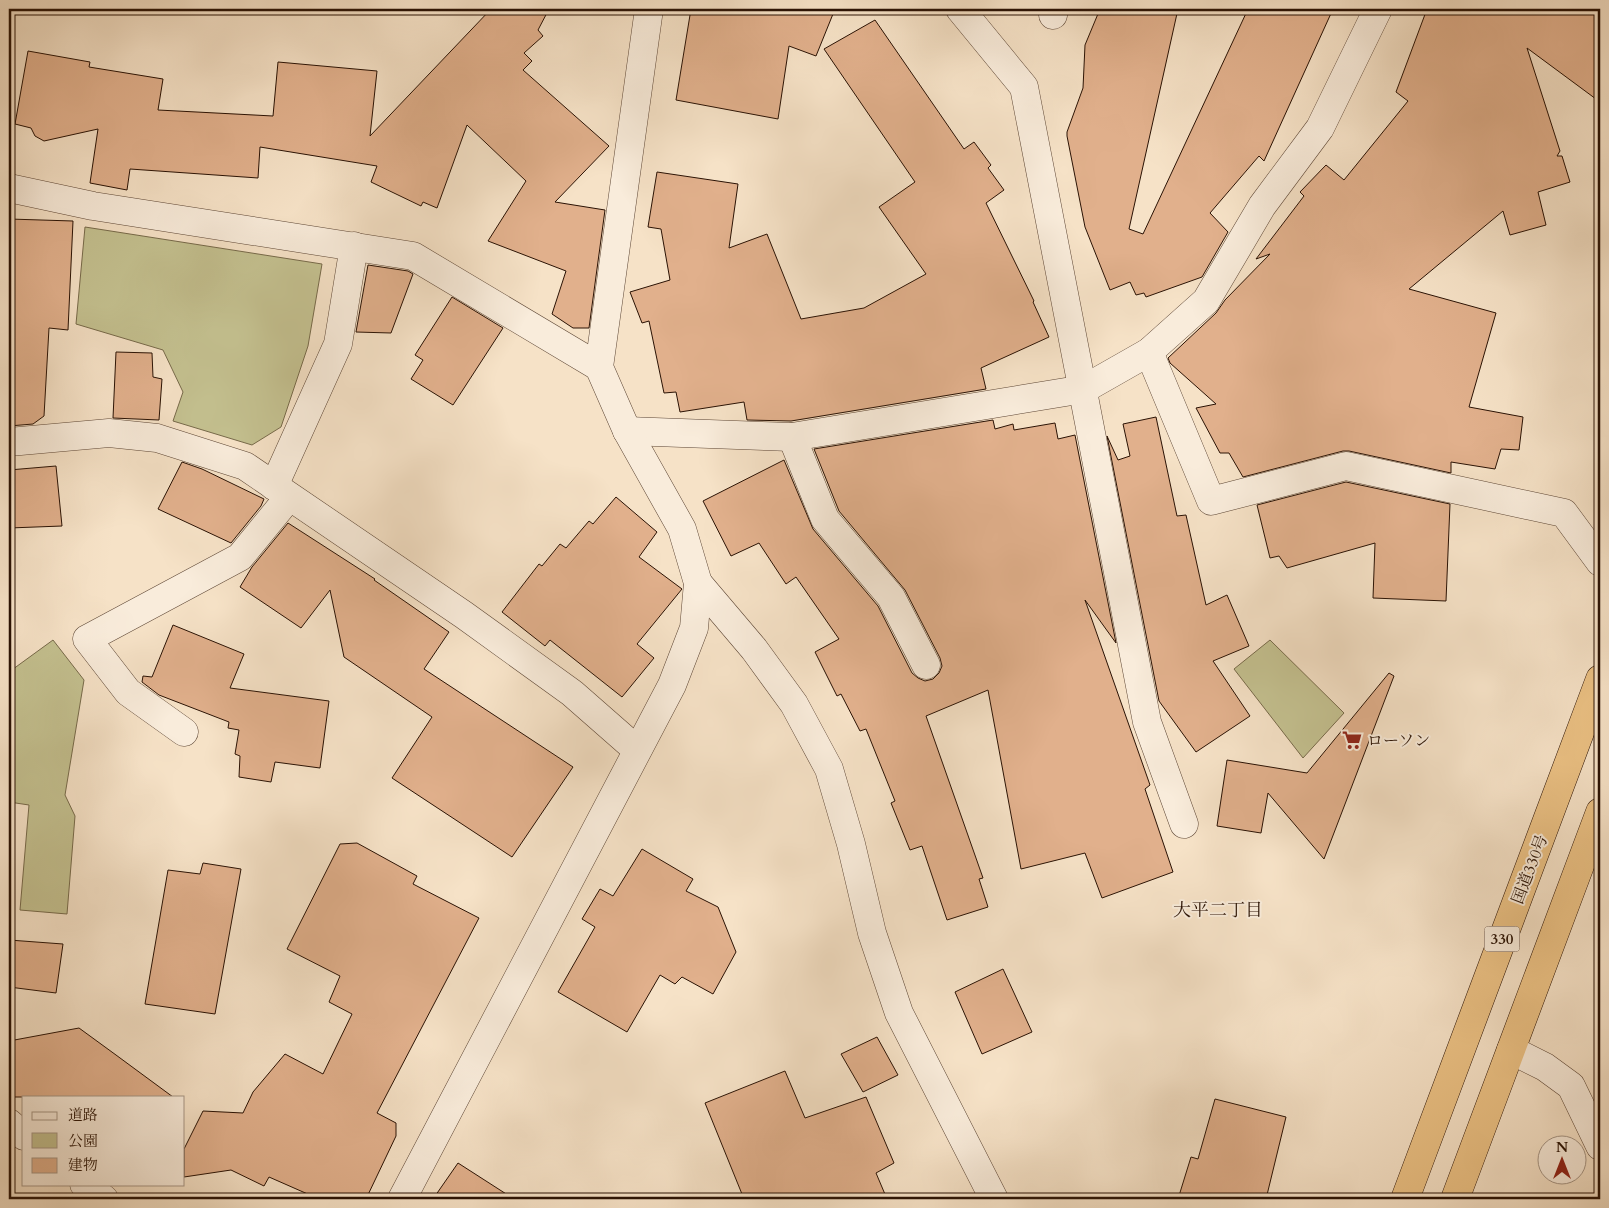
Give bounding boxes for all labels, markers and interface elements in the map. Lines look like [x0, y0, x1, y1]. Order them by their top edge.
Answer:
supermarket icon: ローソン [1341, 729, 1363, 751]
place label: ローソン [1367, 730, 1430, 752]
street label: 国道330号 [1507, 832, 1553, 907]
district label: 大平二丁目 [1173, 898, 1263, 923]
road number: 330 [1484, 926, 1520, 952]
legend [22, 1096, 185, 1186]
text: 道路 [68, 1105, 98, 1125]
text: 公園 [68, 1131, 98, 1151]
north arrow [1536, 1136, 1586, 1186]
text: N [1556, 1138, 1568, 1157]
text: 建物 [68, 1155, 98, 1175]

